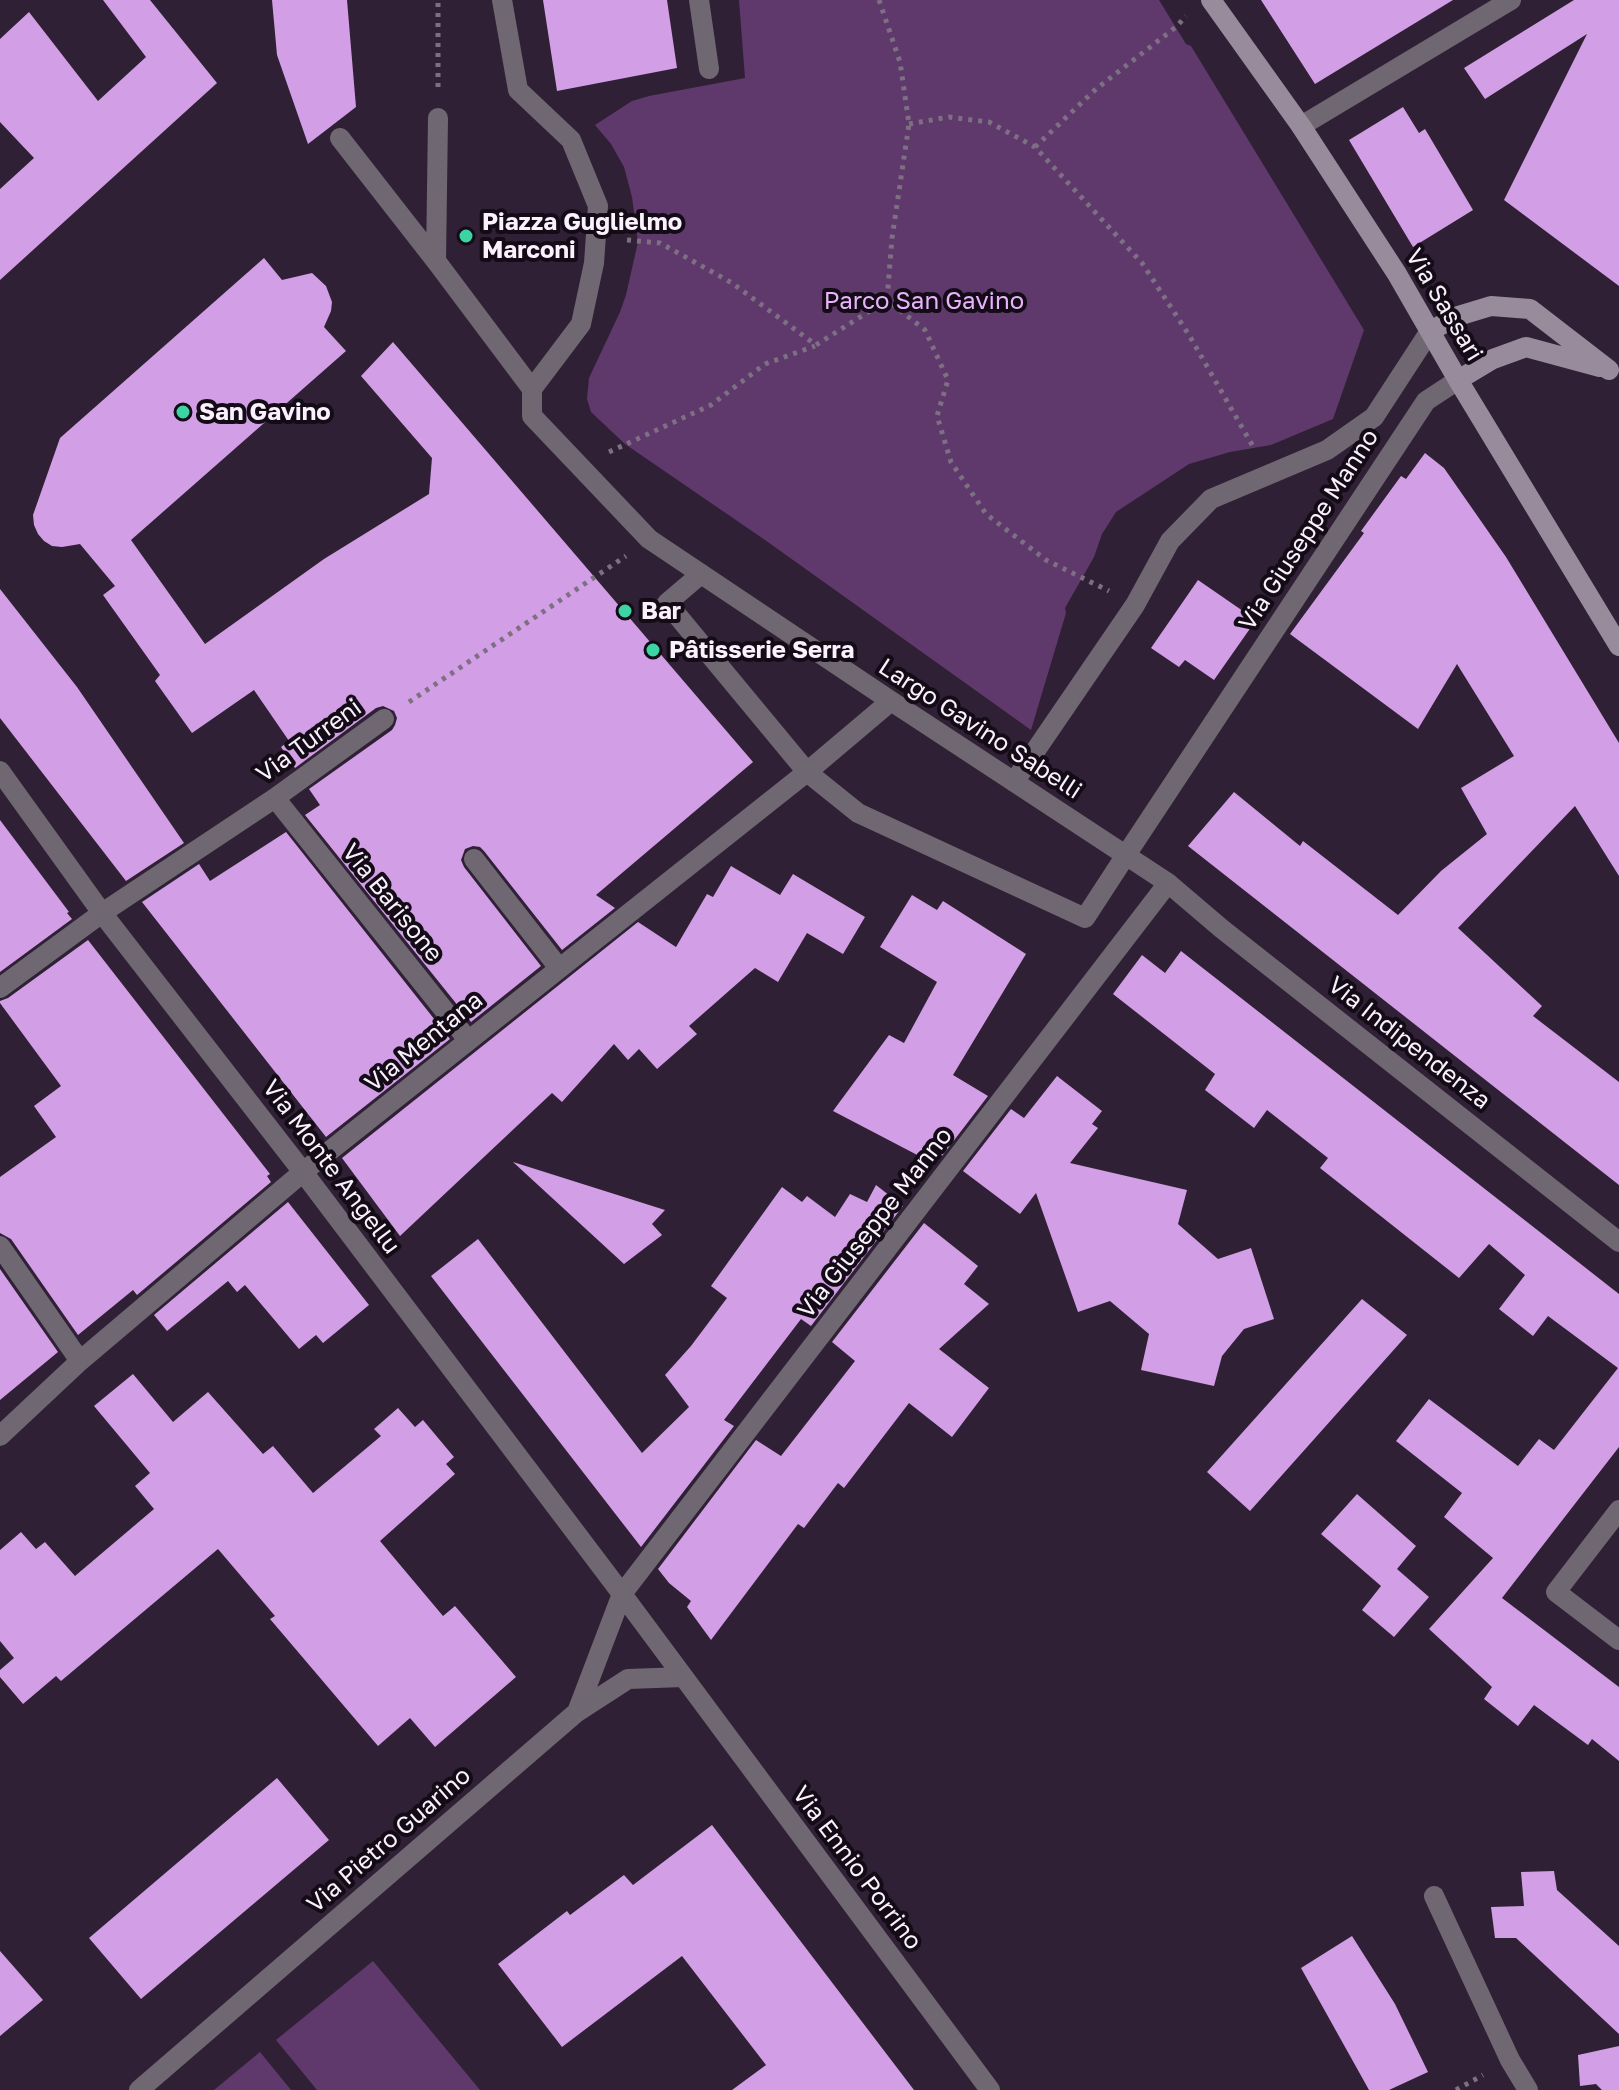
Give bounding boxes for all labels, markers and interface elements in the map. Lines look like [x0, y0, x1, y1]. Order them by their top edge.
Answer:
place label: Piazza Guglielmo Marconi [482, 208, 682, 264]
marker: Piazza Guglielmo Marconi [457, 227, 475, 245]
street label: Via Sassari [1399, 244, 1489, 366]
park label: Parco San Gavino [824, 287, 1024, 315]
place label: San Gavino [199, 398, 331, 426]
marker: San Gavino [174, 403, 192, 421]
street label: Via Giuseppe Manno [1233, 424, 1385, 636]
place label: Bar [641, 597, 681, 625]
marker: Bar [616, 602, 634, 620]
place label: Pâtisserie Serra [669, 636, 854, 664]
marker: Pâtisserie Serra [644, 641, 662, 659]
street label: Largo Gavino Sabelli [873, 653, 1087, 805]
street label: Via Turreni [251, 693, 367, 789]
street label: Via Barisone [336, 838, 448, 968]
street label: Via Indipendenza [1322, 971, 1496, 1115]
street label: Via Mentana [360, 986, 488, 1098]
street label: Via Monte Angellu [256, 1074, 406, 1260]
street label: Via Giuseppe Manno [792, 1122, 958, 1324]
street label: Via Pietro Guarino [301, 1761, 477, 1919]
street label: Via Ennio Porrino [786, 1781, 928, 1955]

